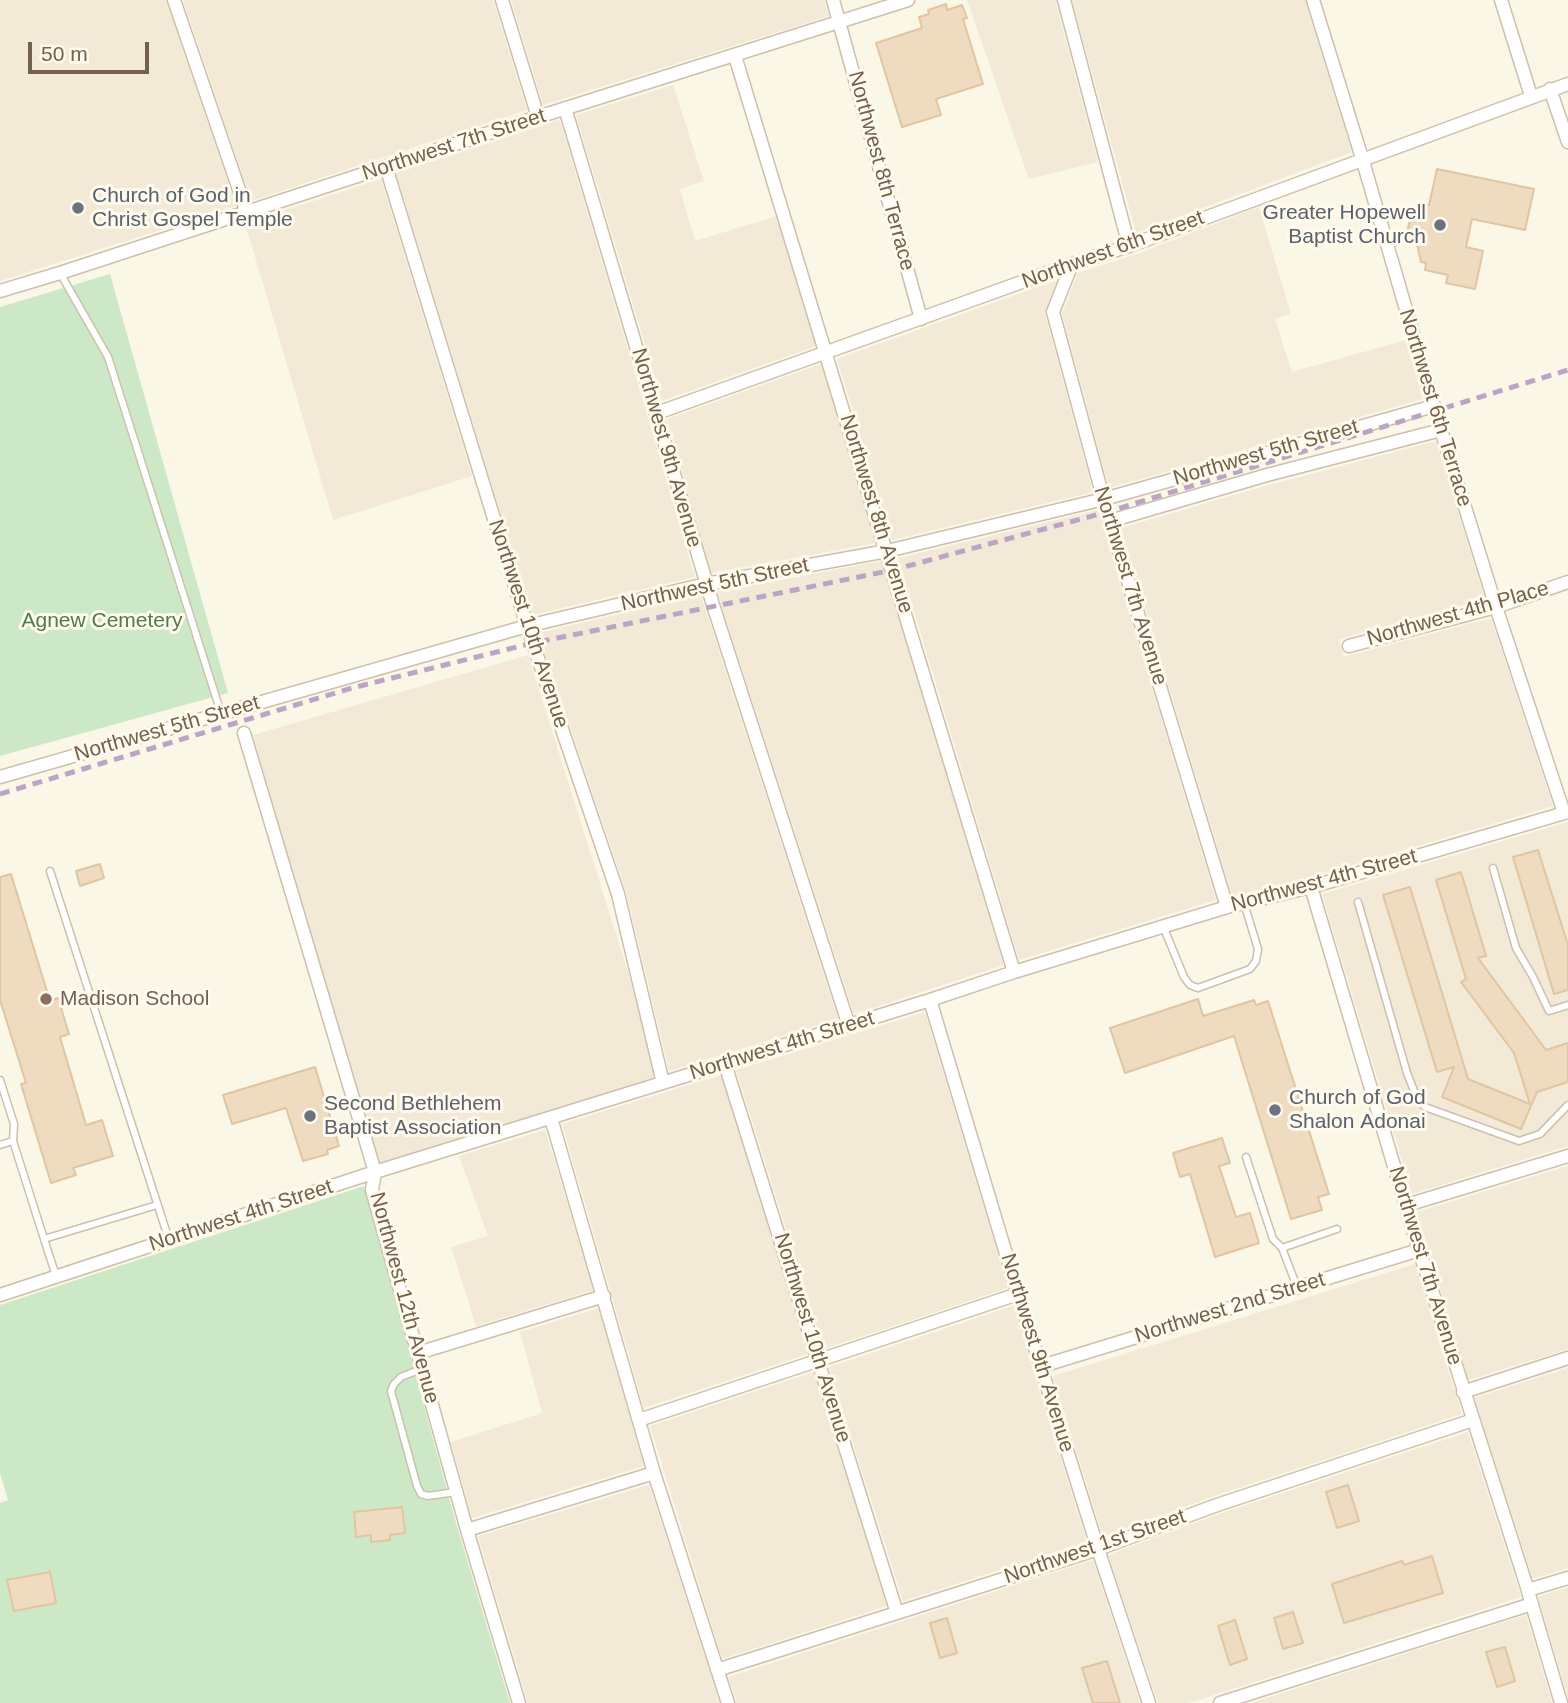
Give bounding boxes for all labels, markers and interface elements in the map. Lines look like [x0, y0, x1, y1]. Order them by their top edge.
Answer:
scale bar [32, 28, 152, 72]
text: 50 m [41, 42, 88, 65]
street label: Northwest 8th Terrace [842, 69, 920, 273]
street label: Northwest 7th Street [359, 103, 549, 187]
place label: Church of God in Christ Gospel Temple [92, 183, 293, 233]
marker: Church of God in Christ Gospel Temple [70, 200, 86, 216]
place label: Greater Hopewell Baptist Church [1263, 200, 1426, 250]
street label: Northwest 6th Street [1019, 205, 1207, 295]
marker: Greater Hopewell Baptist Church [1432, 217, 1448, 233]
street label: Northwest 6th Terrace [1393, 306, 1477, 510]
street label: Northwest 9th Avenue [625, 345, 707, 551]
street label: Northwest 8th Avenue [834, 412, 918, 616]
street label: Northwest 5th Street [1171, 415, 1361, 491]
street label: Northwest 7th Avenue [1088, 484, 1172, 688]
street label: Northwest 10th Avenue [482, 516, 574, 732]
street label: Northwest 5th Street [619, 553, 811, 617]
street label: Northwest 4th Place [1364, 576, 1552, 652]
park label: Agnew Cemetery [21, 608, 183, 634]
street label: Northwest 5th Street [72, 691, 262, 767]
street label: Northwest 4th Street [1228, 844, 1420, 918]
place label: Madison School [60, 986, 209, 1012]
marker: Madison School [38, 991, 54, 1007]
street label: Northwest 4th Street [687, 1006, 877, 1086]
place label: Church of God Shalon Adonai [1289, 1085, 1426, 1135]
place label: Second Bethlehem Baptist Association [324, 1091, 501, 1141]
marker: Church of God Shalon Adonai [1267, 1102, 1283, 1118]
marker: Second Bethlehem Baptist Association [302, 1108, 318, 1124]
street label: Northwest 7th Avenue [1383, 1164, 1467, 1368]
street label: Northwest 4th Street [146, 1174, 336, 1258]
street label: Northwest 12th Avenue [364, 1189, 444, 1407]
street label: Northwest 10th Avenue [768, 1230, 856, 1446]
street label: Northwest 9th Avenue [995, 1251, 1079, 1455]
street label: Northwest 2nd Street [1132, 1267, 1328, 1349]
street label: Northwest 1st Street [1001, 1504, 1189, 1590]

